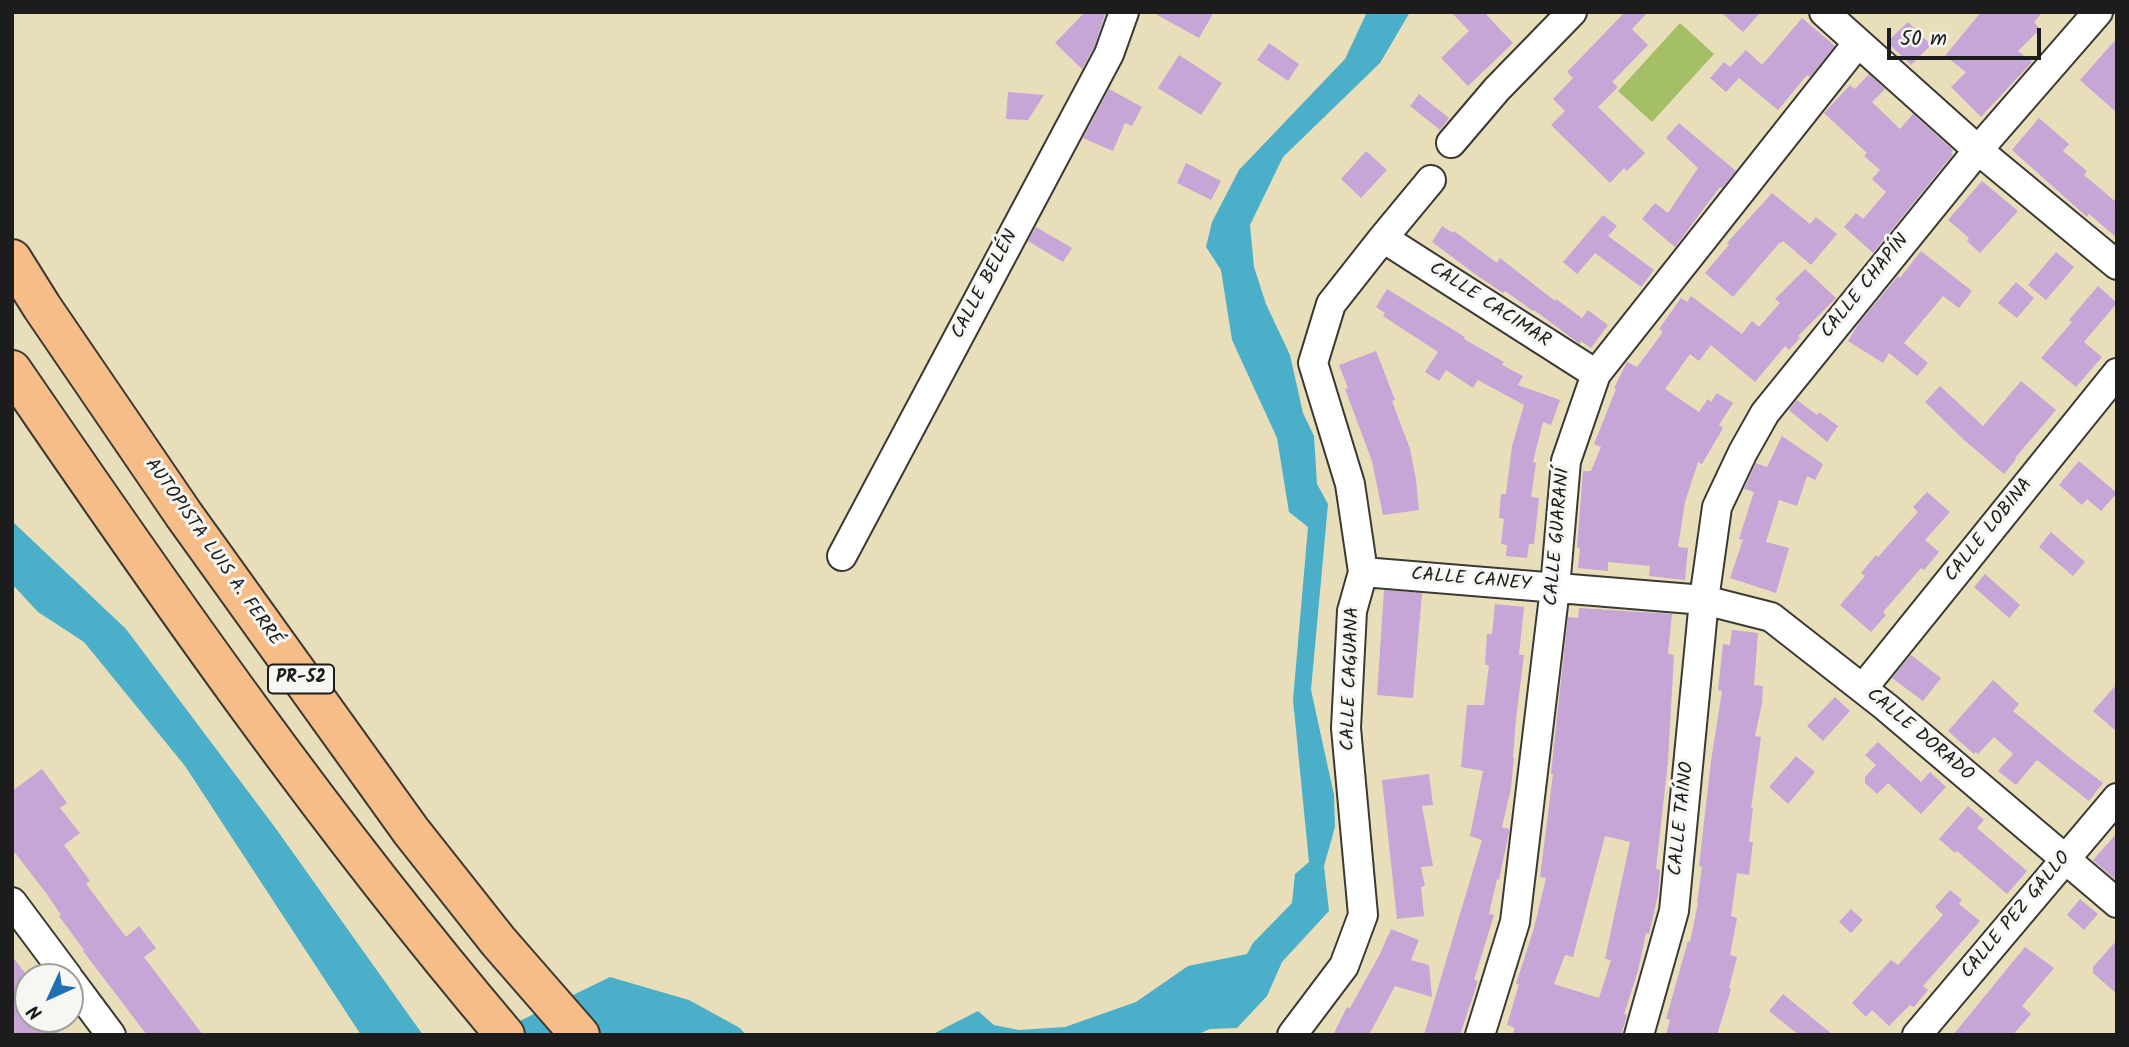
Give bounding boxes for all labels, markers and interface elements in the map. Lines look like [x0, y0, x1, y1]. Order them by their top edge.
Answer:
scale bar [1891, 14, 2045, 58]
text: 50 m [1900, 23, 1947, 56]
street label: CALLE BELÉN [948, 227, 1024, 343]
street label: CALLE CHAPÍN [1817, 230, 1915, 344]
street label: CALLE CACIMAR [1424, 258, 1554, 354]
street label: AUTOPISTA LUIS A. FERRÉ [139, 455, 285, 651]
street label: CALLE GUARANÍ [1542, 467, 1576, 607]
street label: CALLE LOBINA [1941, 475, 2039, 587]
street label: CALLE CANEY [1410, 564, 1532, 598]
street label: CALLE CAGUANA [1338, 607, 1366, 751]
road number: PR-52 [268, 664, 334, 694]
street label: CALLE DORADO [1861, 685, 1977, 787]
street label: CALLE TAÍNO [1666, 761, 1700, 877]
street label: CALLE PEZ GALLO [1957, 848, 2077, 984]
north arrow [14, 963, 84, 1033]
text: N [21, 997, 50, 1026]

